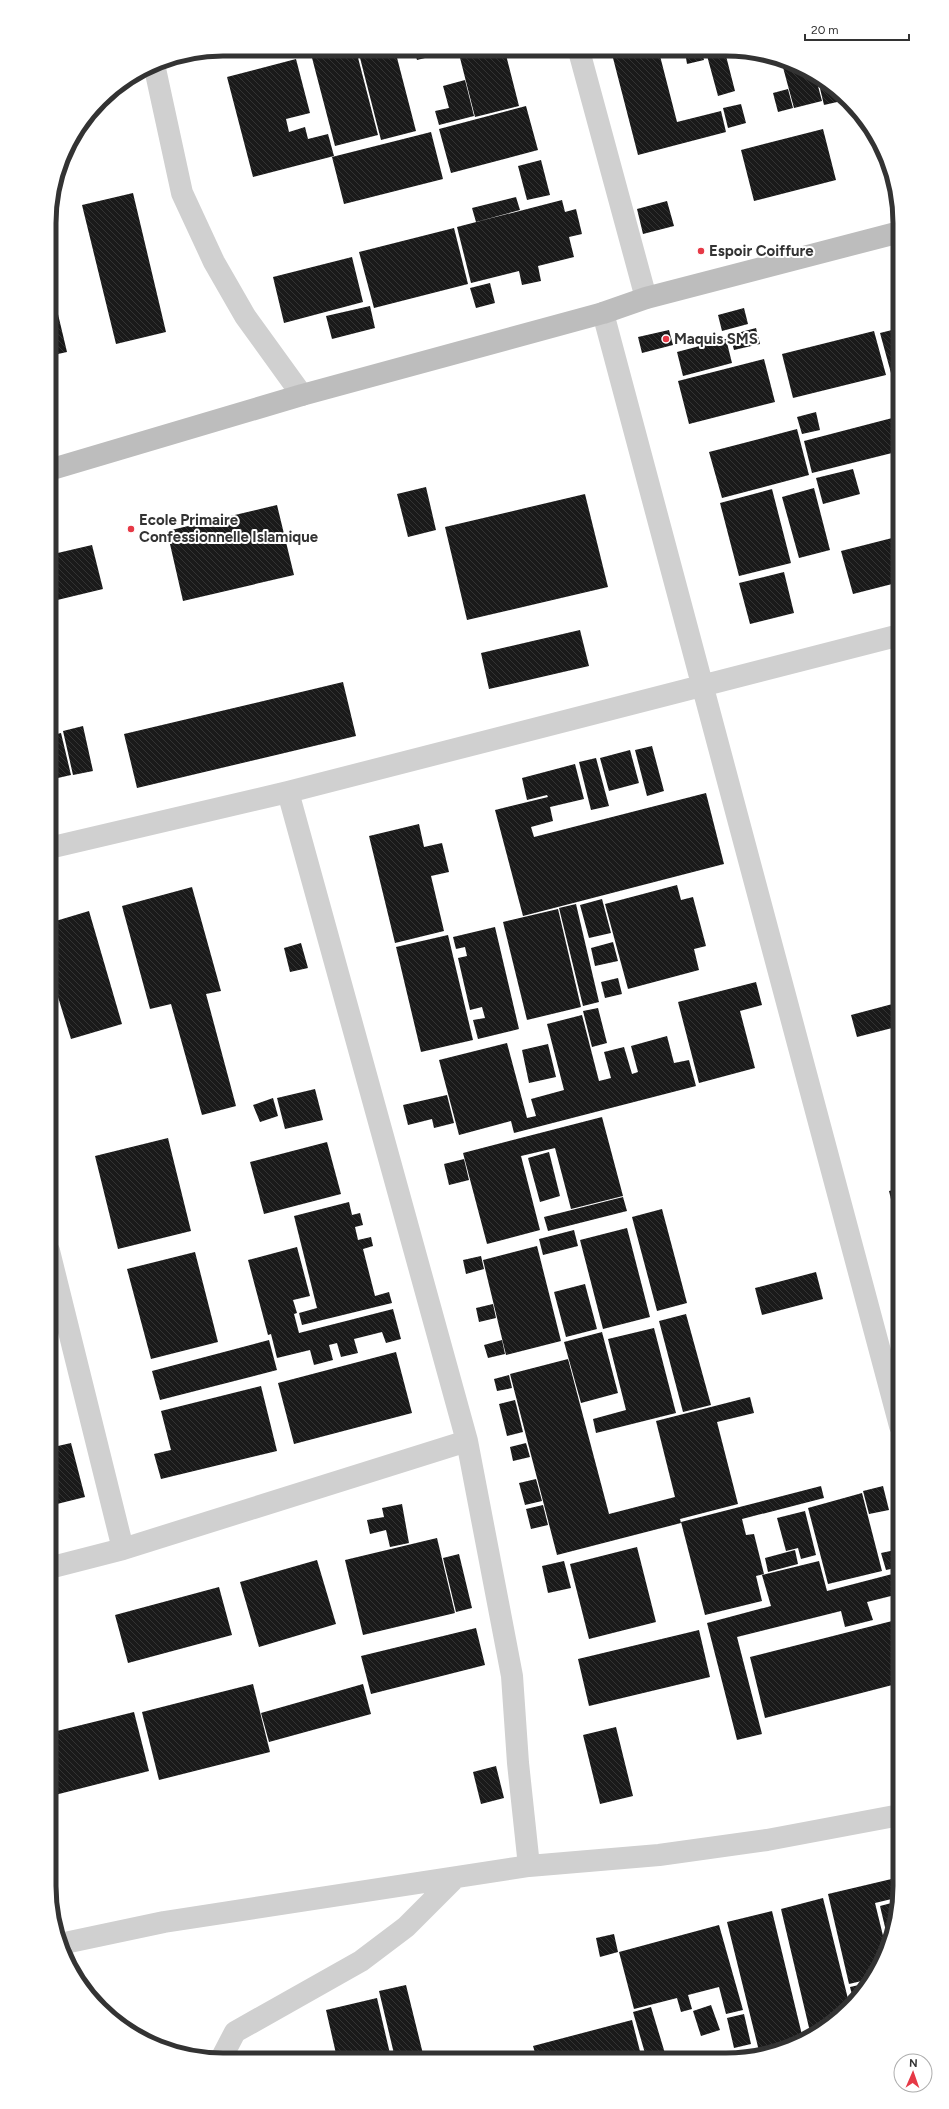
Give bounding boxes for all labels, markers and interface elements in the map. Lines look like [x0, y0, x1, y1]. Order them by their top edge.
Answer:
scale bar [805, 16, 909, 42]
text: 20 m [811, 23, 839, 37]
place label: Espoir Coiffure [709, 242, 814, 260]
marker: Espoir Coiffure [696, 246, 706, 256]
place label: Maquis SMS [674, 330, 758, 348]
marker: Maquis SMS [661, 334, 671, 344]
place label: Ecole Primaire Confessionnelle Islamique [139, 511, 319, 546]
marker: Ecole Primaire Confessionnelle Islamique [126, 524, 136, 534]
north arrow [893, 2053, 933, 2093]
text: N [909, 2057, 918, 2070]

